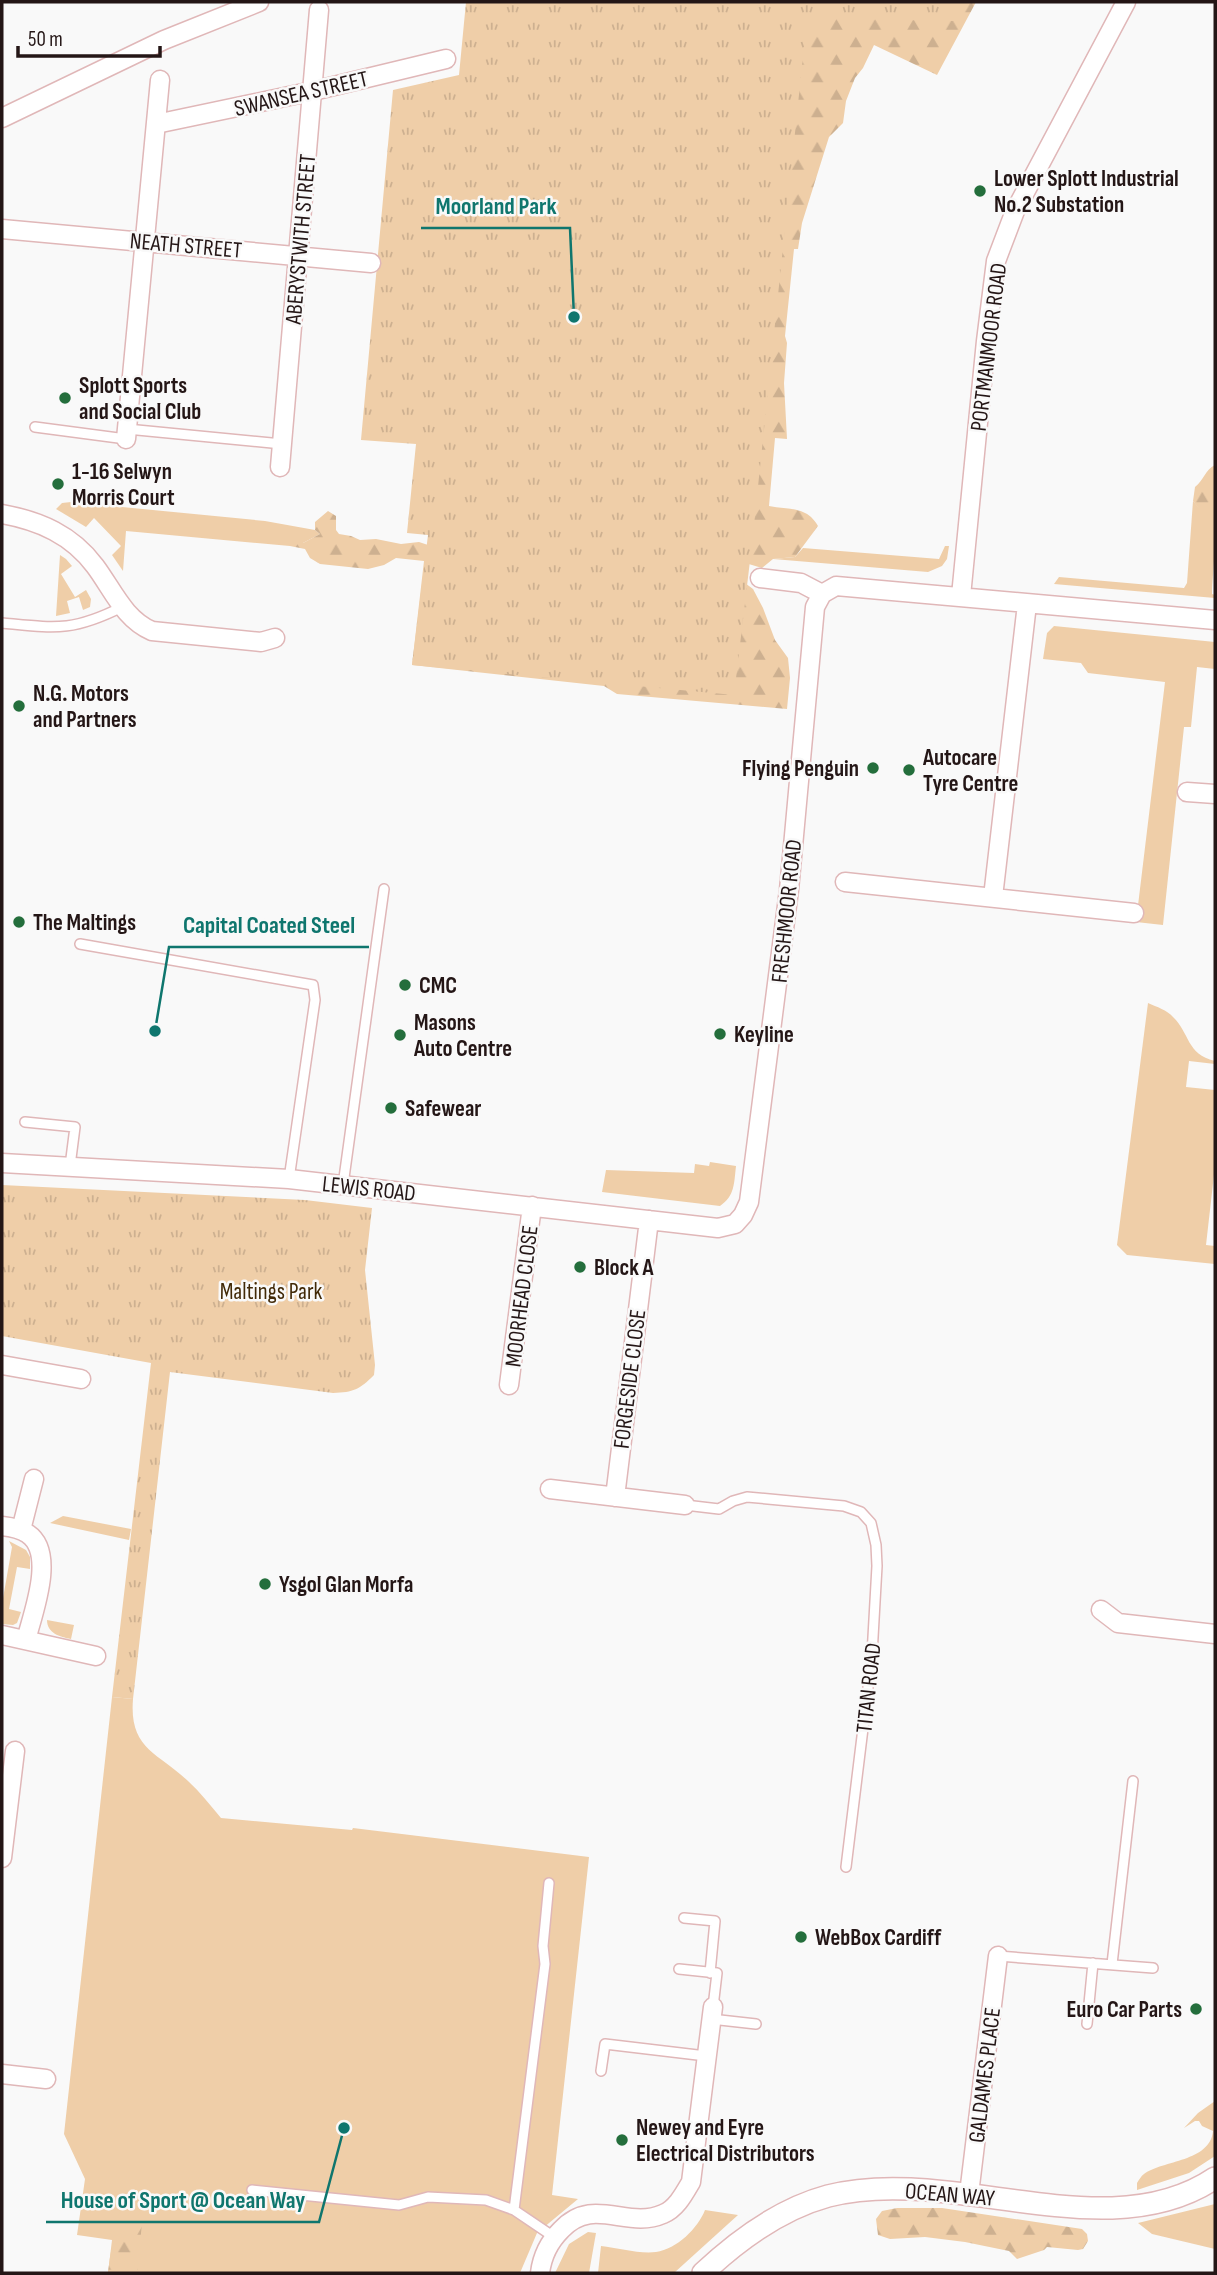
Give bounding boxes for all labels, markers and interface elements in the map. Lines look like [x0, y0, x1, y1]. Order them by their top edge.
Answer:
scale bar [18, 14, 159, 58]
text: 50 m [28, 27, 63, 52]
street label: SWANSEA STREET [232, 65, 371, 123]
street label: ABERYSTWITH STREET [280, 153, 322, 326]
place label: Lower Splott Industrial No.2 Substation [994, 165, 1179, 219]
callout: Moorland Park [421, 183, 570, 228]
marker: Lower Splott Industrial No.2 Substation [972, 183, 988, 199]
text: Moorland Park [435, 192, 557, 221]
street label: NEATH STREET [129, 227, 243, 265]
street label: PORTMANMOOR ROAD [965, 261, 1013, 433]
place label: Splott Sports and Social Club [79, 372, 201, 426]
marker: Splott Sports and Social Club [57, 390, 73, 406]
place label: 1-16 Selwyn Morris Court [72, 458, 175, 512]
marker: 1-16 Selwyn Morris Court [50, 476, 66, 492]
place label: N.G. Motors and Partners [33, 680, 137, 734]
marker: N.G. Motors and Partners [11, 698, 27, 714]
place label: Autocare Tyre Centre [922, 744, 1018, 798]
place label: Flying Penguin [742, 755, 859, 783]
marker: Flying Penguin [865, 760, 881, 776]
marker: Autocare Tyre Centre [901, 762, 917, 778]
street label: FRESHMOOR ROAD [766, 838, 808, 984]
callout: Capital Coated Steel [169, 902, 369, 947]
place label: The Maltings [33, 909, 136, 937]
text: Capital Coated Steel [183, 911, 355, 940]
marker: The Maltings [11, 914, 27, 930]
place label: CMC [419, 972, 457, 1000]
marker: CMC [397, 977, 413, 993]
place label: Masons Auto Centre [413, 1009, 512, 1063]
place label: Keyline [734, 1021, 794, 1049]
marker: Keyline [712, 1026, 728, 1042]
marker: Masons Auto Centre [392, 1027, 408, 1043]
place label: Safewear [405, 1095, 481, 1123]
marker: Safewear [383, 1100, 399, 1116]
street label: LEWIS ROAD [321, 1170, 417, 1208]
street label: MOORHEAD CLOSE [499, 1224, 545, 1369]
place label: Block A [594, 1254, 655, 1282]
marker: Block A [572, 1259, 588, 1275]
park label: Maltings Park [220, 1278, 323, 1306]
street label: FORGESIDE CLOSE [608, 1308, 652, 1450]
place label: Ysgol Glan Morfa [279, 1571, 413, 1599]
marker: Ysgol Glan Morfa [257, 1576, 273, 1592]
street label: TITAN ROAD [850, 1642, 888, 1735]
place label: WebBox Cardiff [815, 1924, 942, 1952]
marker: WebBox Cardiff [793, 1929, 809, 1945]
place label: Euro Car Parts [1066, 1996, 1182, 2024]
marker: Euro Car Parts [1188, 2001, 1204, 2017]
street label: GALDAMES PLACE [963, 2006, 1007, 2144]
place label: Newey and Eyre Electrical Distributors [636, 2114, 815, 2168]
marker: Newey and Eyre Electrical Distributors [614, 2132, 630, 2148]
callout: House of Sport @ Ocean Way [46, 2177, 319, 2222]
street label: OCEAN WAY [904, 2177, 996, 2213]
text: House of Sport @ Ocean Way [61, 2186, 305, 2215]

